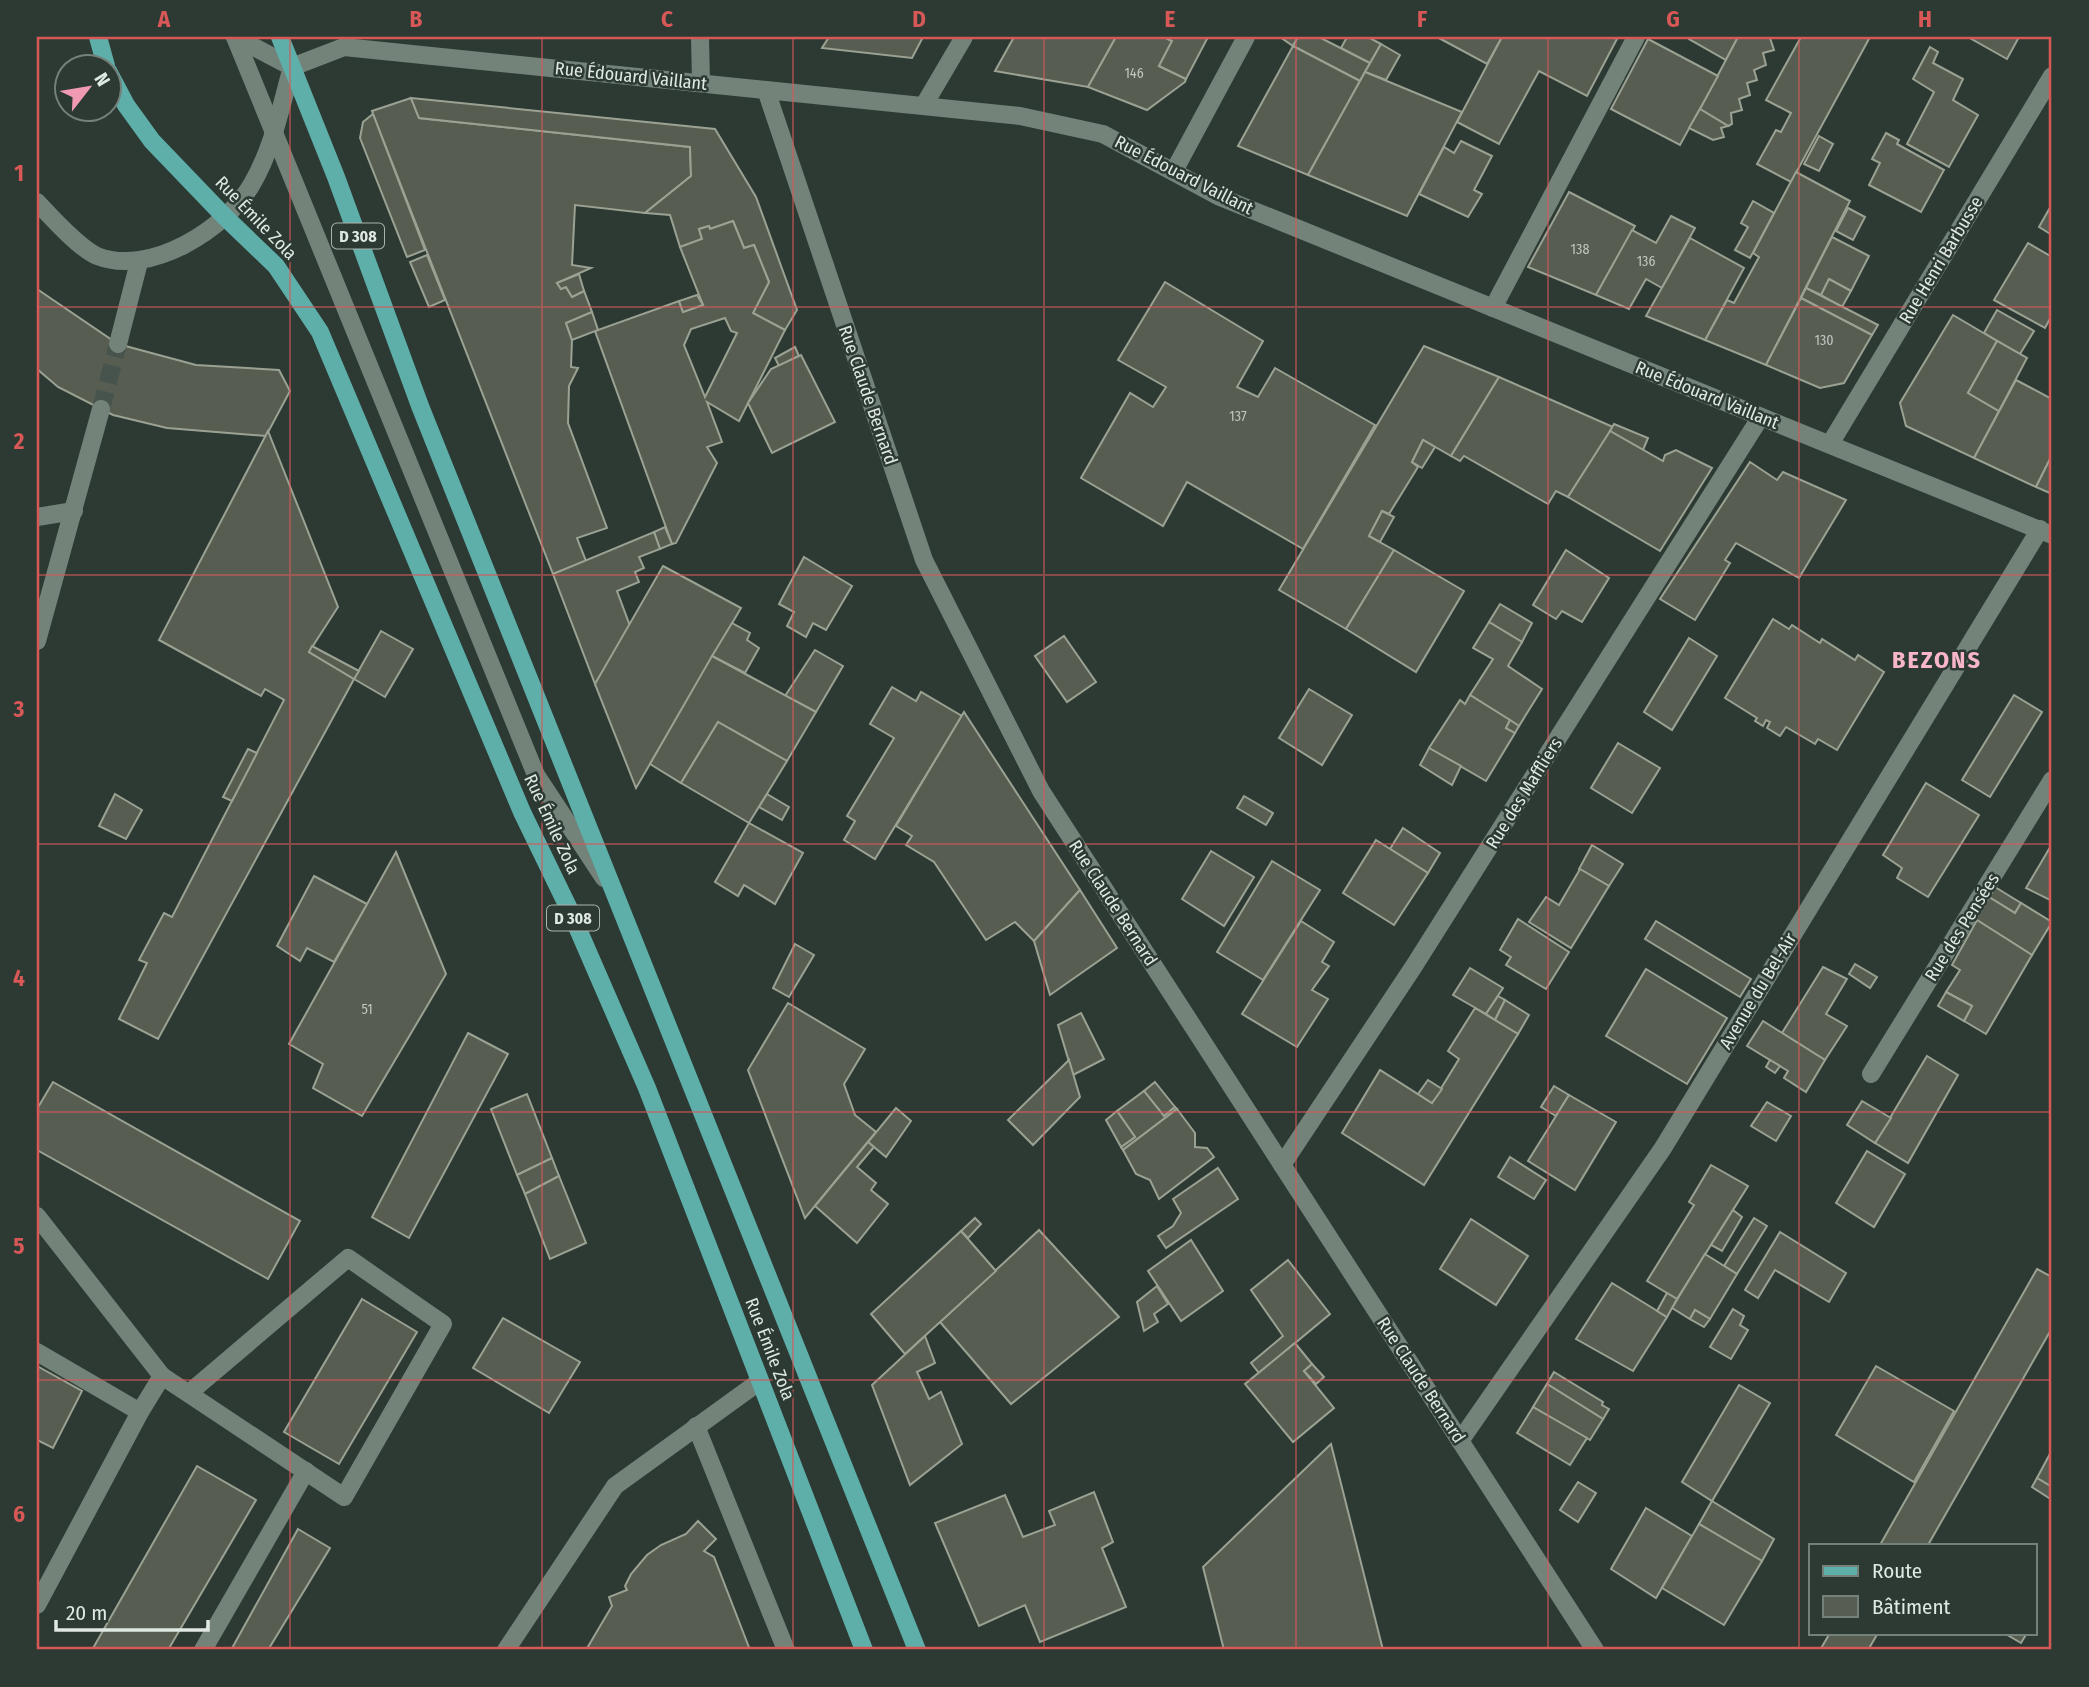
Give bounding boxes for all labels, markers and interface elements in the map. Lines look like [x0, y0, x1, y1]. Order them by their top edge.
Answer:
text: A [157, 5, 171, 33]
text: B [410, 5, 423, 33]
text: C [661, 5, 673, 33]
text: D [912, 5, 926, 33]
text: E [1165, 5, 1176, 33]
text: F [1417, 5, 1427, 33]
text: G [1666, 5, 1680, 33]
text: H [1918, 5, 1932, 33]
north arrow [52, 52, 122, 122]
street label: Rue Édouard Vaillant [554, 56, 708, 95]
house number: 146 [1124, 65, 1144, 82]
text: N [89, 69, 115, 90]
street label: Rue Édouard Vaillant [1111, 130, 1258, 220]
text: 1 [14, 159, 24, 187]
street label: Rue Émile Zola [211, 171, 302, 265]
street label: Rue Henri Barbusse [1894, 192, 1988, 328]
road number: D 308 [332, 224, 384, 248]
house number: 138 [1571, 241, 1589, 258]
house number: 136 [1637, 253, 1655, 270]
street label: Rue Claude Bernard [834, 323, 902, 467]
house number: 130 [1814, 332, 1834, 349]
street label: Rue Édouard Vaillant [1632, 355, 1782, 434]
house number: 137 [1229, 408, 1247, 425]
text: 2 [13, 427, 25, 455]
district label: BEZONS [1892, 646, 1982, 674]
text: 3 [13, 695, 25, 723]
street label: Rue des Maffliers [1481, 733, 1567, 853]
street label: Rue Émile Zola [519, 770, 586, 878]
street label: Rue Claude Bernard [1064, 836, 1162, 970]
street label: Rue des Pensées [1920, 869, 2004, 985]
road number: D 308 [547, 906, 599, 930]
street label: Avenue du Bel-Air [1715, 928, 1802, 1053]
text: 4 [13, 964, 25, 992]
house number: 51 [361, 1001, 373, 1018]
text: 5 [13, 1232, 25, 1260]
street label: Rue Émile Zola [740, 1294, 801, 1403]
street label: Rue Claude Bernard [1372, 1313, 1470, 1447]
text: 6 [13, 1500, 25, 1528]
legend [1809, 1544, 2036, 1634]
text: Route [1872, 1558, 1922, 1584]
scale bar [56, 1589, 208, 1633]
text: Bâtiment [1872, 1594, 1951, 1620]
text: 20 m [66, 1600, 107, 1626]

